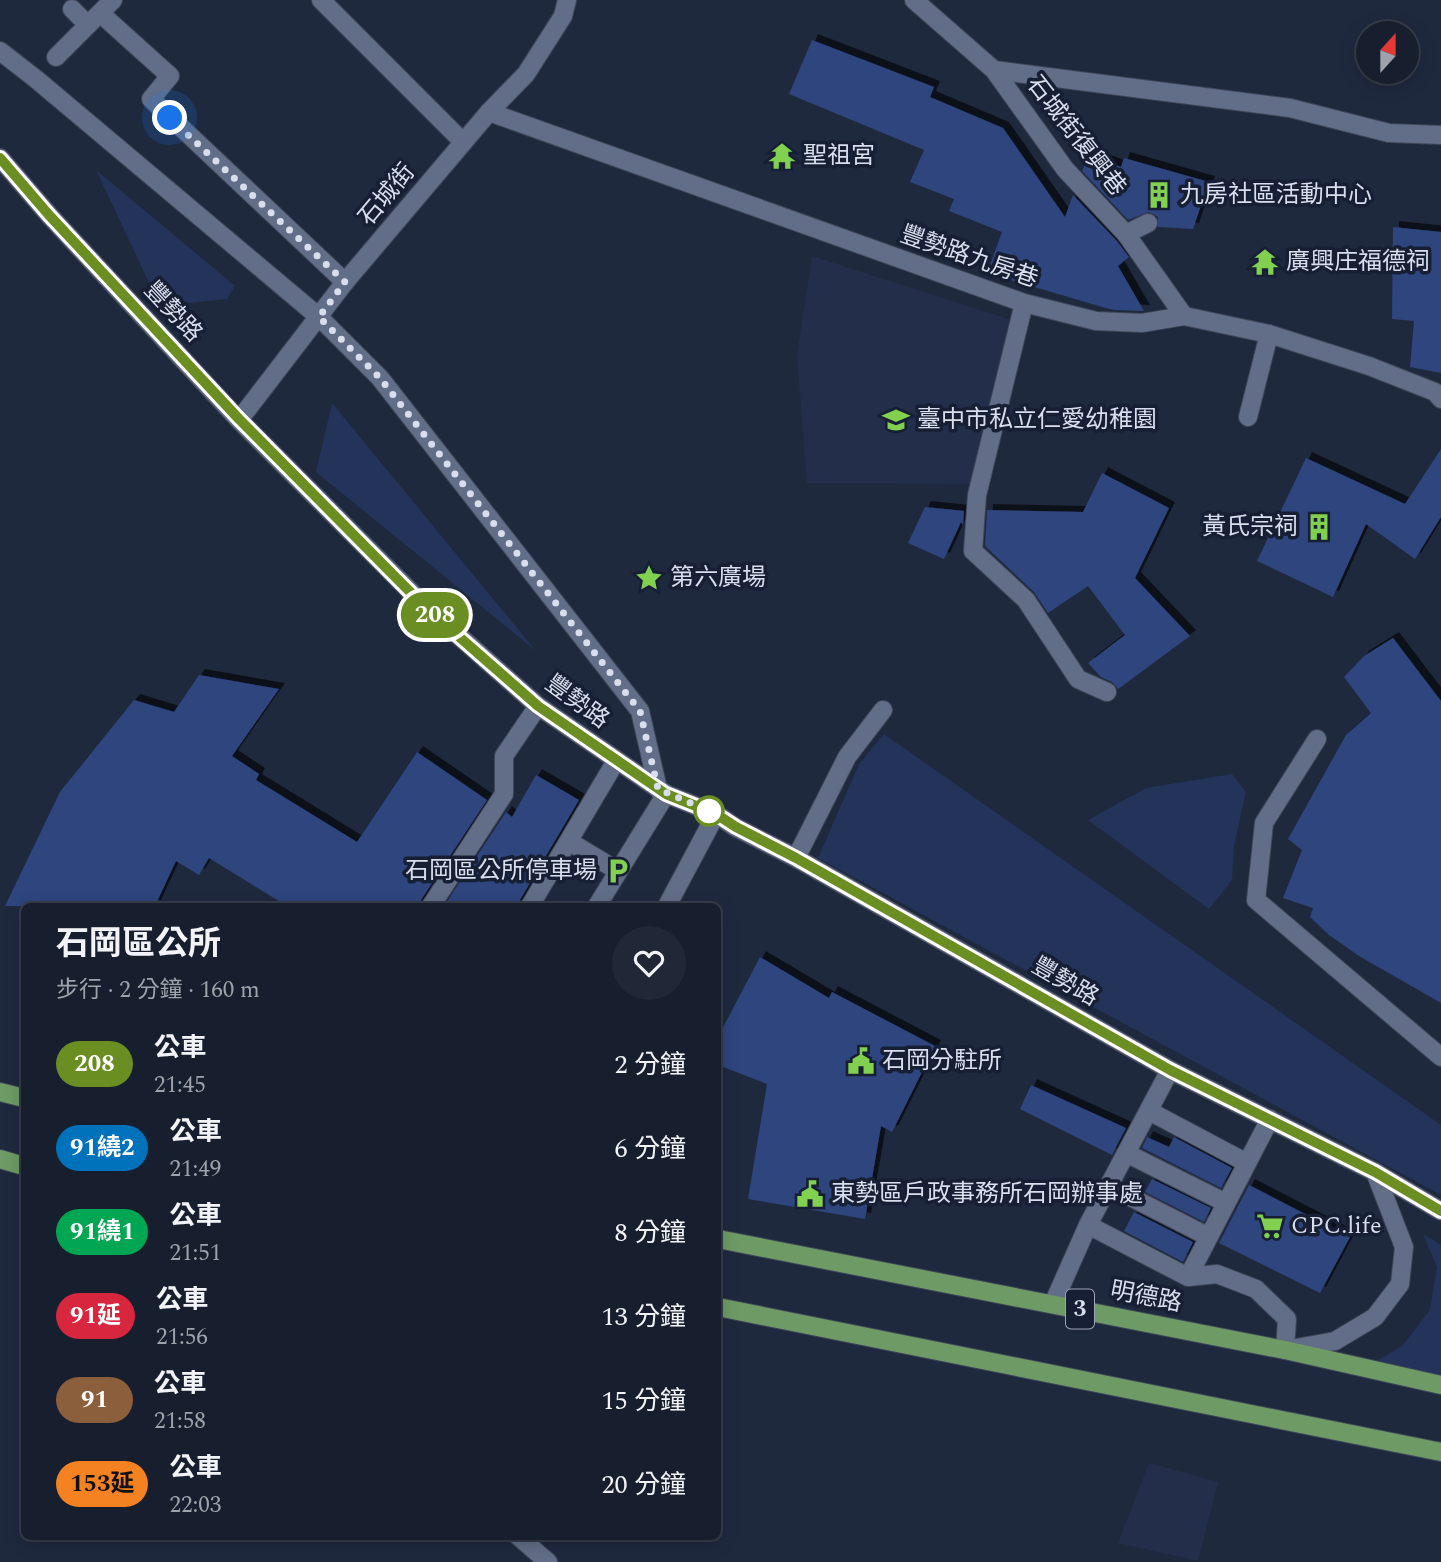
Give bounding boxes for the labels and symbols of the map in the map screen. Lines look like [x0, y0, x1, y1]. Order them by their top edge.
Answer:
north arrow [1356, 21, 1419, 84]
street label: 石城街復興巷 [1017, 68, 1135, 204]
your location [152, 100, 187, 135]
place label: 聖祖宮 [803, 138, 875, 174]
temple icon: 聖祖宮 [767, 141, 797, 171]
street label: 石城街 [350, 156, 424, 234]
place label: 九房社區活動中心 [1180, 177, 1372, 213]
building icon: 九房社區活動中心 [1144, 180, 1174, 210]
street label: 豐勢路九房巷 [895, 217, 1043, 297]
place label: 廣興庄福德祠 [1286, 244, 1430, 280]
temple icon: 廣興庄福德祠 [1250, 247, 1280, 277]
street label: 豐勢路 [135, 273, 211, 351]
place label: 臺中市私立仁愛幼稚園 [917, 402, 1157, 438]
school or university icon: 臺中市私立仁愛幼稚園 [881, 405, 911, 435]
place label: 黃氏宗祠 [1202, 509, 1298, 545]
building icon: 黃氏宗祠 [1304, 512, 1334, 542]
place label: 第六廣場 [670, 560, 766, 596]
place icon: 第六廣場 [634, 563, 664, 593]
line badge: 208 [395, 592, 475, 638]
street label: 豐勢路 [537, 666, 617, 738]
unlabelled marker [694, 796, 724, 826]
place label: 石岡區公所停車場 [405, 853, 597, 889]
parking icon: 石岡區公所停車場 [603, 856, 633, 886]
street label: 豐勢路 [1025, 948, 1105, 1016]
place label: 石岡分駐所 [882, 1043, 1002, 1079]
public building icon: 石岡分駐所 [846, 1046, 876, 1076]
place label: 東勢區戶政事務所石岡辦事處 [831, 1176, 1143, 1212]
public building icon: 東勢區戶政事務所石岡辦事處 [795, 1179, 825, 1209]
place label: CPC.life [1291, 1208, 1382, 1244]
supermarket icon: CPC.life [1255, 1211, 1285, 1241]
street label: 明德路 [1107, 1272, 1185, 1322]
road number: 3 [1066, 1290, 1094, 1328]

